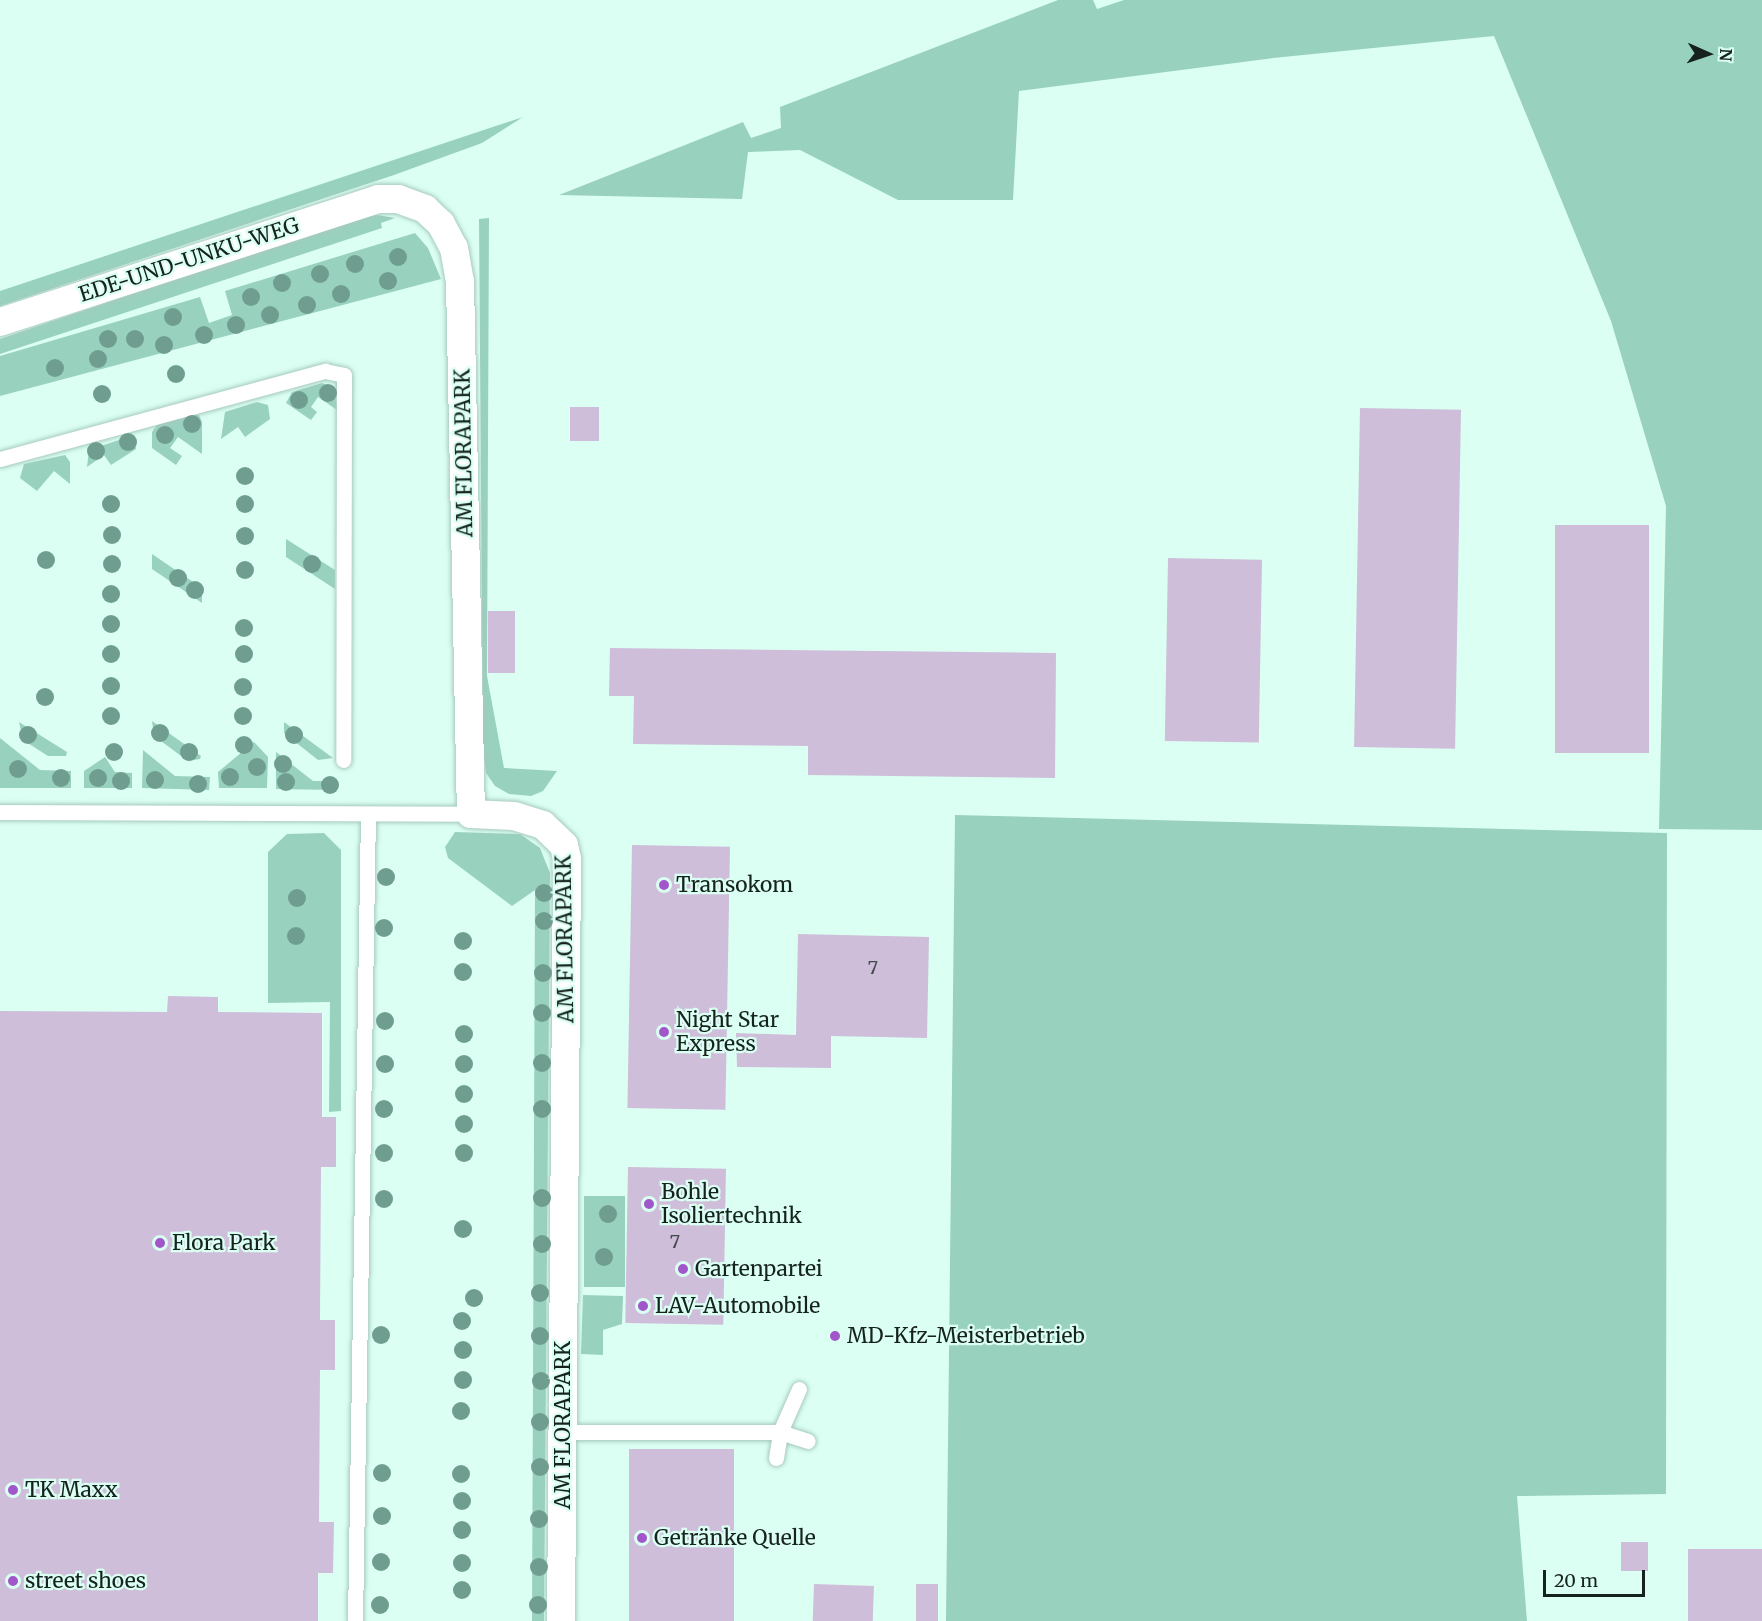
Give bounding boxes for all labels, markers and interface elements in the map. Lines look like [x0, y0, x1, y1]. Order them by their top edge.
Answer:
north arrow [1678, 24, 1738, 84]
text: N [1716, 48, 1736, 62]
street label: EDE-UND-UNKU-WEG [76, 213, 302, 307]
street label: AM FLORAPARK [450, 369, 478, 537]
street label: AM FLORAPARK [551, 855, 579, 1023]
place label: Transokom [676, 872, 793, 898]
marker: Transokom [657, 878, 671, 892]
house number: 7 [868, 957, 878, 979]
place label: Night Star Express [676, 1007, 779, 1057]
marker: Night Star Express [657, 1025, 671, 1039]
place label: Bohle Isoliertechnik [661, 1179, 802, 1229]
marker: Bohle Isoliertechnik [642, 1197, 656, 1211]
place label: Flora Park [172, 1230, 276, 1256]
house number: 7 [670, 1231, 680, 1253]
marker: Flora Park [153, 1236, 167, 1250]
place label: Gartenpartei [695, 1256, 823, 1282]
marker: Gartenpartei [676, 1262, 690, 1276]
place label: LAV-Automobile [655, 1293, 820, 1319]
marker: LAV-Automobile [636, 1299, 650, 1313]
place label: MD-Kfz-Meisterbetrieb [847, 1323, 1085, 1349]
marker: MD-Kfz-Meisterbetrieb [828, 1329, 842, 1343]
street label: AM FLORAPARK [550, 1341, 576, 1509]
place label: TK Maxx [25, 1477, 117, 1503]
marker: TK Maxx [6, 1483, 20, 1497]
place label: Getränke Quelle [654, 1525, 816, 1551]
marker: Getränke Quelle [635, 1531, 649, 1545]
scale bar [1546, 1558, 1648, 1596]
place label: street shoes [25, 1568, 146, 1594]
text: 20 m [1554, 1569, 1598, 1592]
marker: street shoes [6, 1574, 20, 1588]

